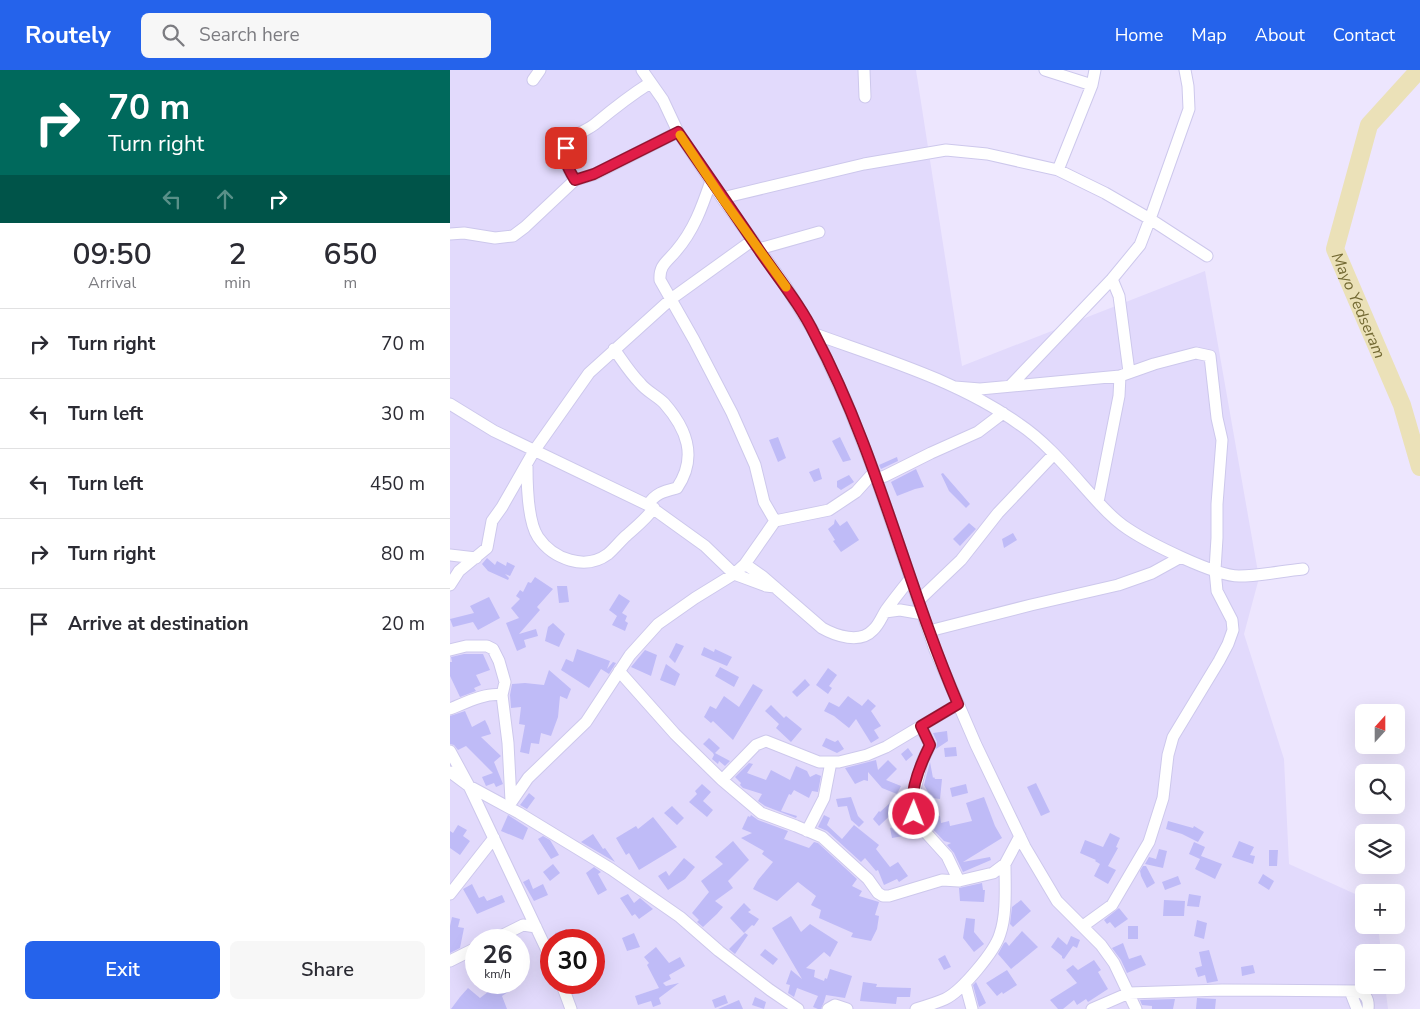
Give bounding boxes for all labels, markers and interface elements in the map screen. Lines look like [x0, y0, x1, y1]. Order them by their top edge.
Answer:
search box [141, 13, 491, 58]
text: Routely [25, 19, 111, 51]
icon: search [159, 21, 187, 49]
text: Search here [199, 22, 300, 48]
text: Home [1115, 23, 1163, 47]
text: Map [1191, 23, 1227, 47]
text: About [1255, 23, 1305, 47]
text: Contact [1333, 23, 1395, 47]
text: 70 m [108, 84, 190, 131]
icon: right [25, 90, 90, 155]
pin [545, 127, 587, 169]
text: Turn right [108, 129, 204, 159]
icon: arrive [552, 134, 580, 162]
icon: left [158, 185, 186, 213]
icon: ahead [211, 185, 239, 213]
icon: right [264, 185, 292, 213]
text: 09:50 [73, 234, 152, 275]
text: 2 [229, 234, 247, 275]
text: 650 [323, 234, 377, 275]
water label: Mayo Yedseram [1326, 249, 1391, 362]
text: Arrival [88, 272, 136, 294]
text: min [224, 272, 251, 294]
text: m [344, 272, 357, 294]
icon: right [25, 330, 53, 358]
text: Turn right [68, 331, 155, 357]
text: 70 m [381, 331, 425, 357]
icon: left [25, 400, 53, 428]
text: Turn left [68, 401, 143, 427]
text: 30 m [381, 401, 425, 427]
icon: left [25, 470, 53, 498]
text: Turn left [68, 471, 143, 497]
text: 450 m [370, 471, 425, 497]
icon: right [25, 540, 53, 568]
text: Turn right [68, 541, 155, 567]
text: 80 m [381, 541, 425, 567]
icon: arrive [25, 610, 53, 638]
text: Arrive at destination [68, 611, 249, 637]
text: 20 m [381, 611, 425, 637]
north arrow [1355, 704, 1405, 754]
map controls [1355, 704, 1405, 994]
button: search [1355, 764, 1405, 814]
position arrow [887, 787, 939, 839]
button: layers [1355, 824, 1405, 874]
button: + [1355, 884, 1405, 934]
speed limit sign: 30 [540, 929, 605, 994]
text: 26 [482, 938, 513, 972]
button: Exit [25, 941, 220, 999]
button: Share [230, 941, 425, 999]
button: − [1355, 944, 1405, 994]
text: km/h [484, 966, 511, 982]

